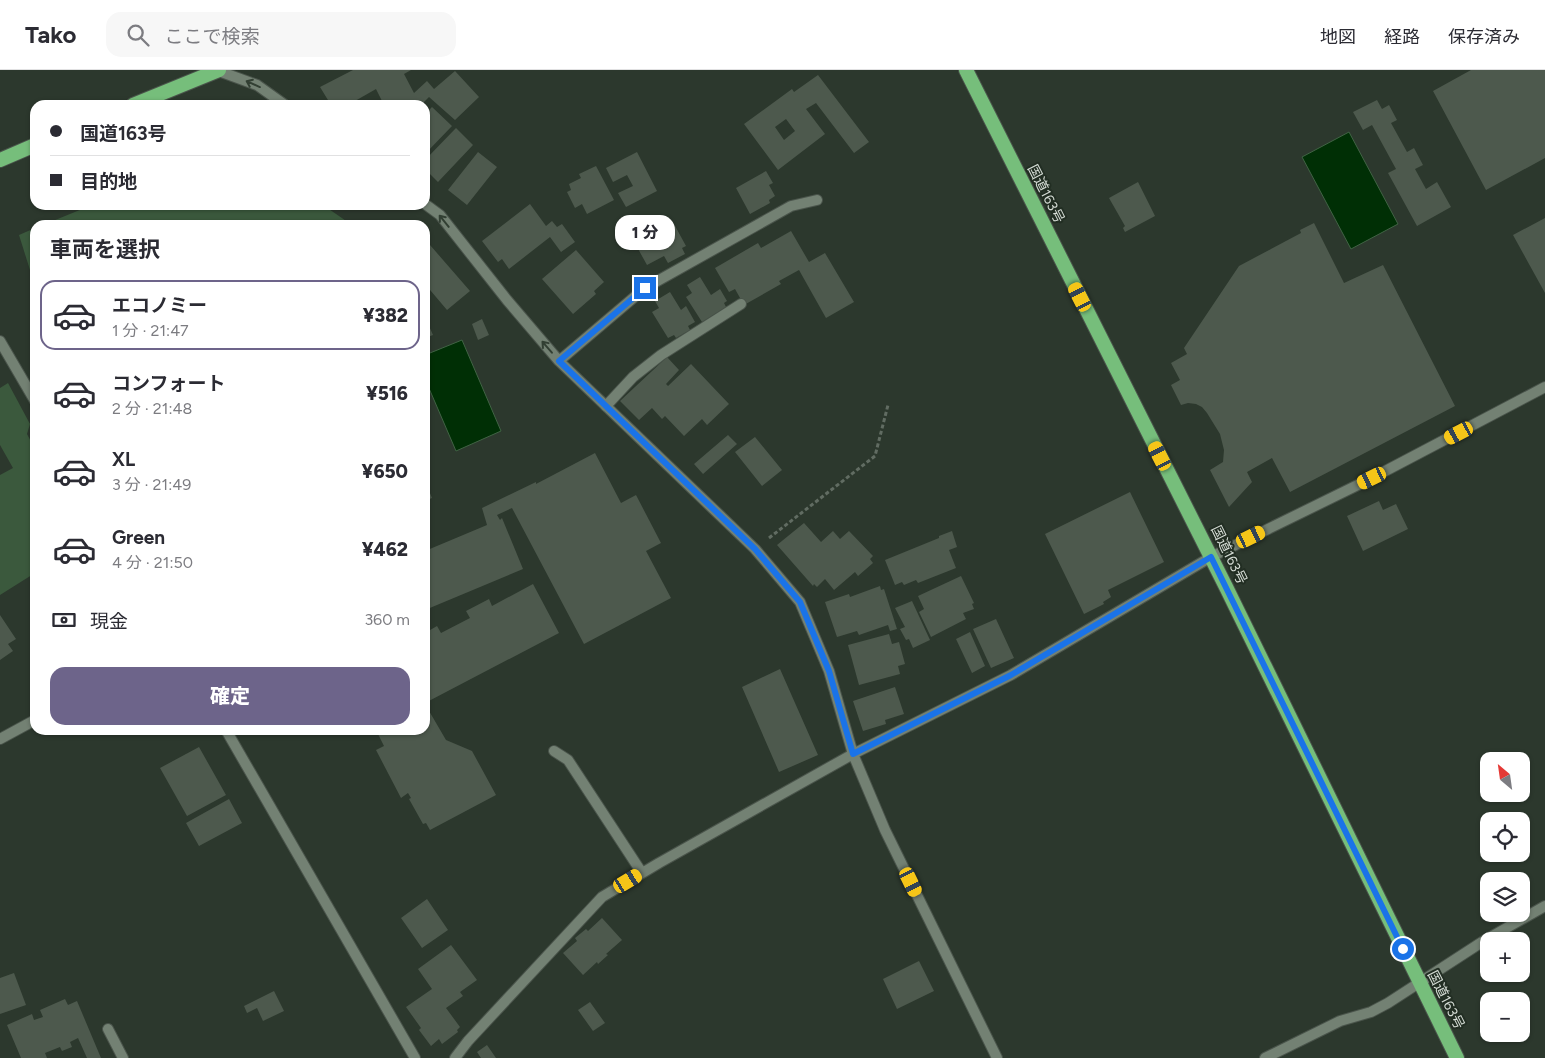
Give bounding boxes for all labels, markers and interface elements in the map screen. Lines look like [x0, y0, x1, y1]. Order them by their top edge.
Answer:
search box [106, 12, 456, 57]
text: Tako [25, 20, 76, 49]
icon: search [124, 21, 152, 49]
text: ここで検索 [164, 25, 259, 48]
text: 地図 [1320, 26, 1356, 48]
text: 経路 [1384, 26, 1420, 48]
text: 保存済み [1448, 26, 1520, 48]
one-way arrow [246, 79, 261, 89]
text: 国道163号 [80, 122, 167, 145]
street label: 国道163号 [1024, 162, 1068, 226]
text: 目的地 [80, 170, 137, 193]
one-way arrow [439, 214, 450, 227]
callout: 1 分 [615, 216, 675, 250]
text: 1 分 [632, 223, 658, 242]
text: 車両を選択 [50, 236, 160, 263]
route end [634, 277, 656, 299]
car [1066, 280, 1093, 314]
icon: car [52, 293, 97, 338]
text: エコノミー [112, 294, 207, 317]
text: ¥382 [363, 304, 408, 327]
text: 1 分 · 21:47 [112, 321, 189, 340]
one-way arrow [541, 340, 553, 353]
icon: car [52, 371, 97, 416]
text: コンフォート [112, 372, 225, 395]
text: ¥516 [366, 382, 408, 405]
text: 2 分 · 21:48 [112, 399, 192, 418]
car [1442, 419, 1475, 447]
car [1146, 439, 1173, 473]
text: XL [112, 448, 135, 471]
icon: car [52, 449, 97, 494]
text: ¥650 [362, 460, 408, 483]
car [1355, 465, 1388, 491]
text: 3 分 · 21:49 [112, 475, 191, 494]
street label: 国道163号 [1207, 523, 1251, 587]
car [1234, 524, 1267, 550]
text: Green [112, 526, 165, 549]
icon: car [52, 527, 97, 572]
text: ¥462 [362, 538, 408, 561]
text: 4 分 · 21:50 [112, 553, 193, 572]
icon: cash [50, 606, 78, 634]
text: 現金 [90, 610, 128, 633]
text: 360 m [364, 610, 410, 629]
button: 確定 [50, 667, 410, 725]
north arrow [1480, 752, 1530, 802]
map controls [1480, 752, 1530, 1042]
button: locate [1480, 812, 1530, 862]
car [897, 865, 924, 899]
car [611, 867, 644, 895]
button: layers [1480, 872, 1530, 922]
button: + [1480, 932, 1530, 982]
route start [1392, 938, 1414, 960]
street label: 国道163号 [1424, 968, 1468, 1032]
button: − [1480, 992, 1530, 1042]

